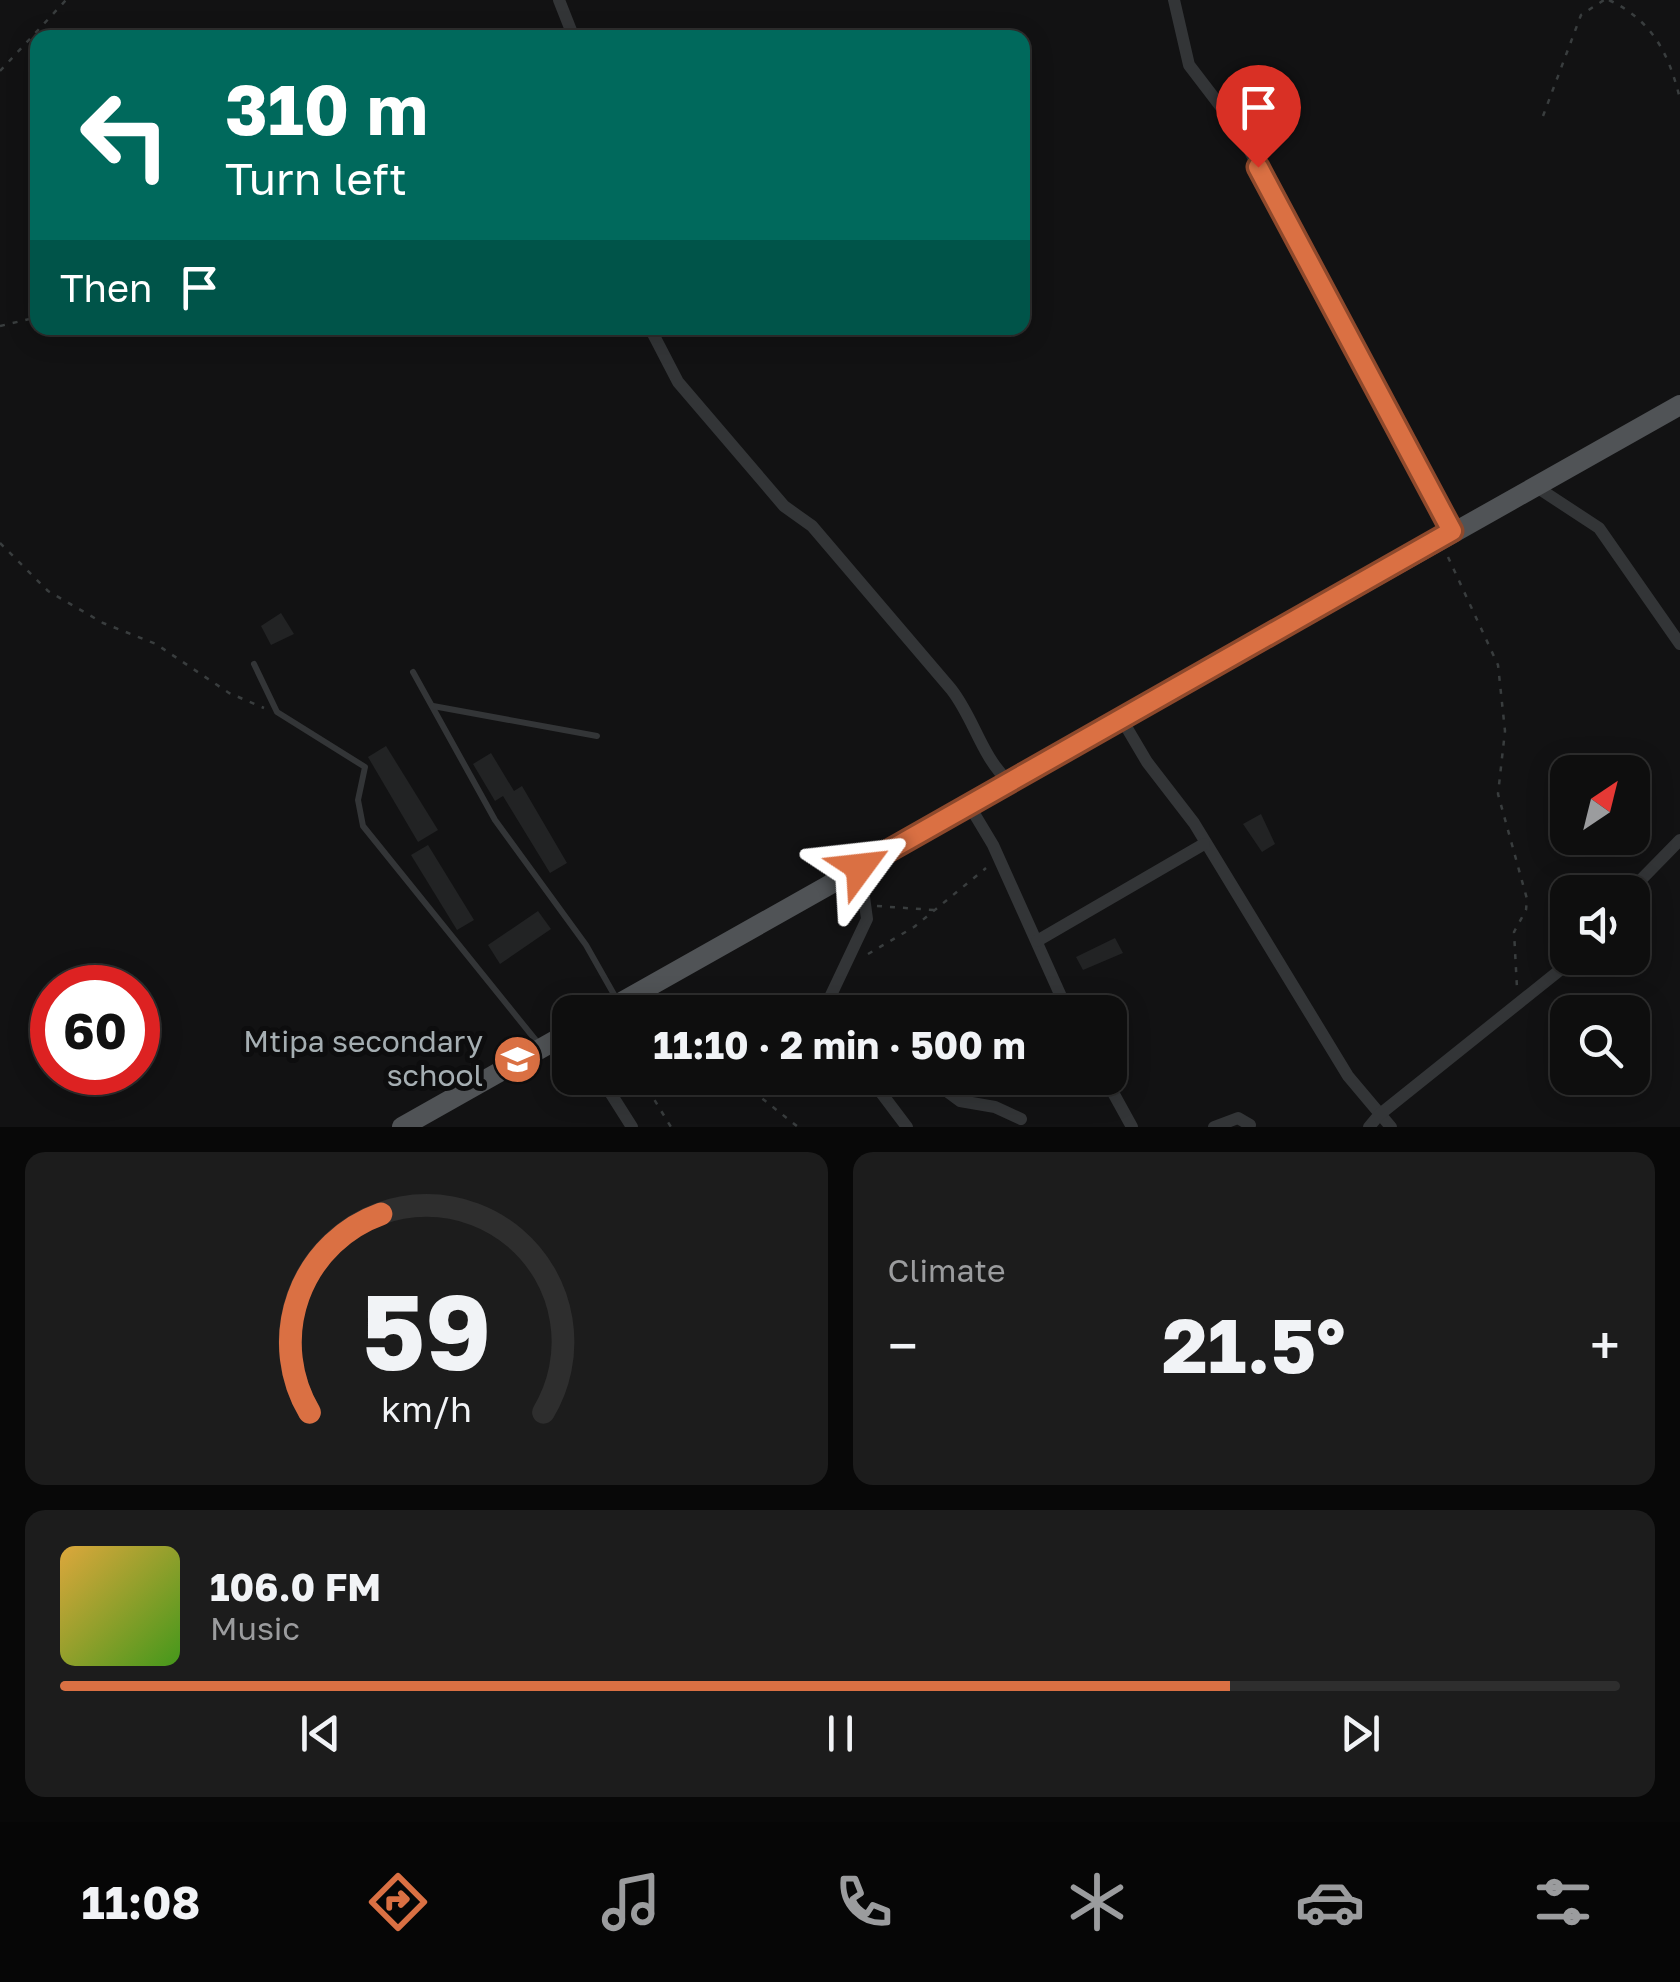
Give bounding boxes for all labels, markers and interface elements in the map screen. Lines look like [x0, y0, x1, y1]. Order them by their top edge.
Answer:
pin [1216, 65, 1301, 168]
text: 310 m [225, 66, 428, 150]
icon: left [60, 70, 190, 200]
icon: arrive [1231, 80, 1286, 135]
text: Turn left [225, 151, 407, 205]
icon: arrive [172, 260, 227, 315]
text: Then [60, 265, 152, 310]
north arrow [1550, 755, 1650, 855]
map controls [1550, 755, 1650, 1095]
position arrow [808, 815, 912, 919]
button: sound [1550, 875, 1650, 975]
speed limit sign: 60 [30, 965, 160, 1095]
button: search [1550, 995, 1650, 1095]
text: 11:10 · 2 min · 500 m [653, 1022, 1026, 1067]
place label: Mtipa secondary school [243, 1023, 483, 1093]
school or university icon: Mtipa secondary school [492, 1033, 544, 1085]
text: Climate [888, 1251, 1006, 1289]
text: 59 [362, 1268, 491, 1393]
text: 21.5° [1162, 1299, 1345, 1390]
text: − [888, 1312, 918, 1378]
text: + [1590, 1312, 1620, 1378]
text: km/h [381, 1387, 472, 1430]
text: 106.0 FM [210, 1564, 381, 1609]
text: Music [210, 1609, 300, 1647]
icon: previous [293, 1706, 348, 1761]
icon: pause [813, 1706, 868, 1761]
icon: next [1333, 1706, 1388, 1761]
icon: directions [363, 1867, 433, 1937]
icon: music [596, 1867, 666, 1937]
icon: phone [829, 1867, 899, 1937]
icon: climate [1062, 1867, 1132, 1937]
icon: car [1295, 1867, 1365, 1937]
icon: filters [1528, 1867, 1598, 1937]
text: 11:08 [82, 1875, 200, 1929]

